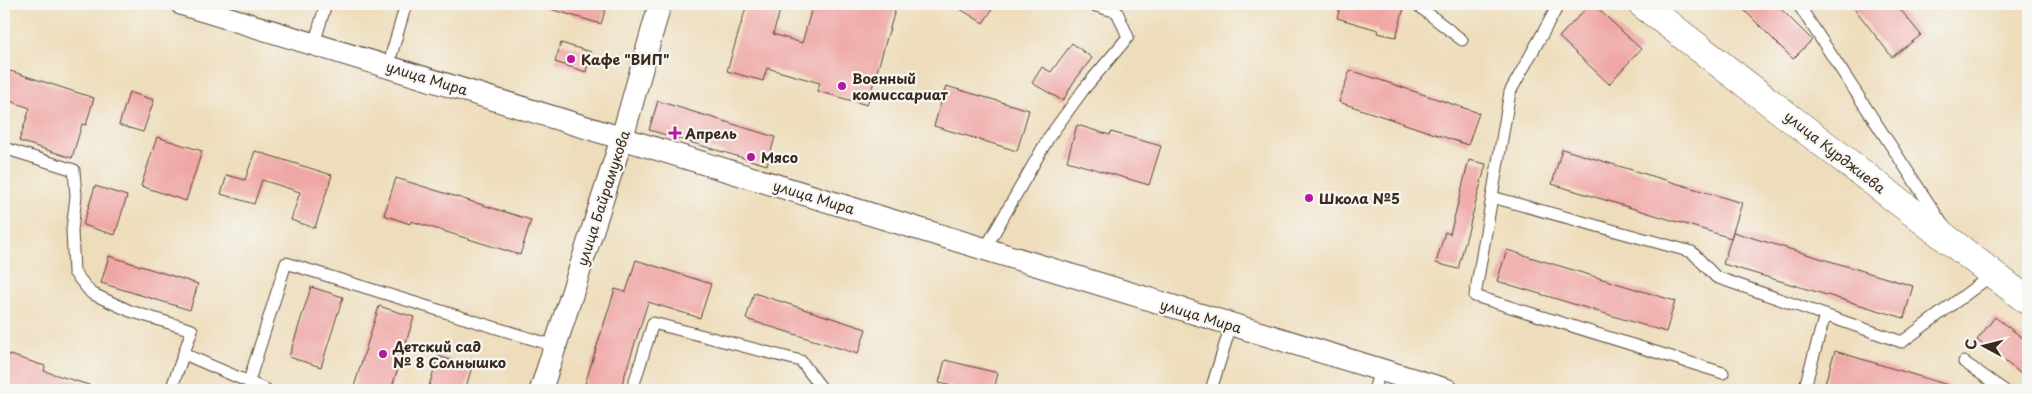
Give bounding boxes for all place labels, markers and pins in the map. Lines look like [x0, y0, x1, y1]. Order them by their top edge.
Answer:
place label: Кафе "ВИП" [581, 49, 669, 70]
marker: Кафе "ВИП" [565, 53, 577, 65]
place label: Военный комиссариат [852, 68, 949, 105]
marker: Военный комиссариат [836, 80, 848, 92]
place label: Апрель [684, 123, 737, 144]
marker: Апрель [669, 127, 681, 139]
place label: Мясо [761, 147, 798, 168]
marker: Мясо [745, 151, 757, 163]
place label: Школа №5 [1319, 188, 1400, 209]
marker: Школа №5 [1303, 192, 1315, 204]
place label: Детский сад № 8 Солнышко [392, 336, 506, 373]
marker: Детский сад № 8 Солнышко [377, 348, 389, 360]

